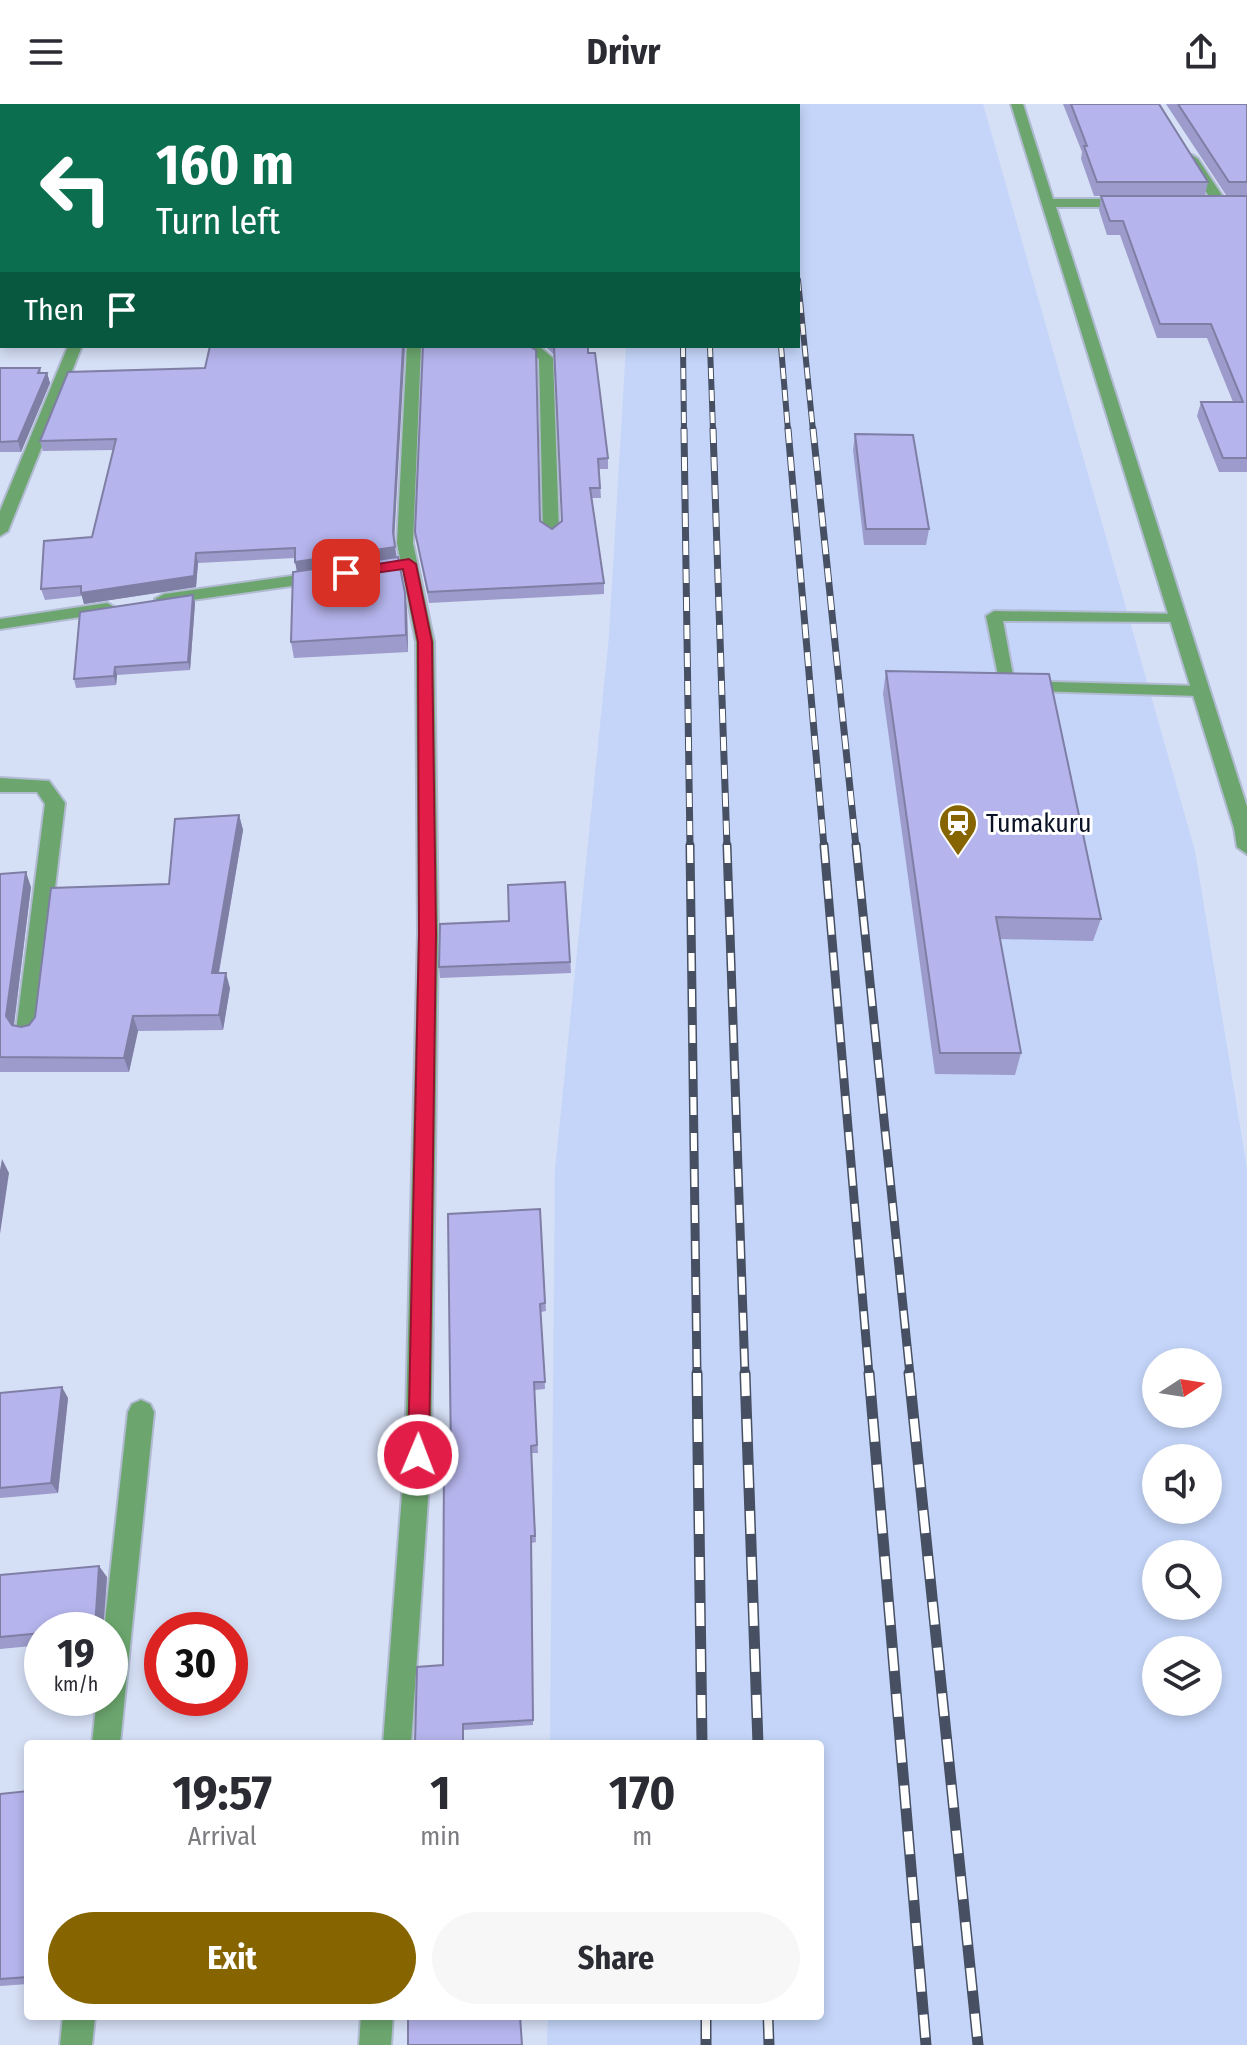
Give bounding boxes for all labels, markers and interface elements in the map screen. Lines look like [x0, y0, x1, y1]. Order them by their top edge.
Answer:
icon: menu [24, 30, 68, 74]
text: Drivr [586, 30, 661, 74]
icon: share [1179, 30, 1223, 74]
text: 160 m [156, 132, 294, 199]
icon: left [24, 136, 128, 240]
text: Turn left [156, 200, 280, 244]
icon: arrive [100, 288, 144, 332]
text: Then [24, 292, 84, 328]
pin [312, 539, 380, 607]
icon: arrive [324, 551, 368, 595]
station icon: Tumakuru [937, 802, 979, 857]
place label: Tumakuru [986, 808, 1092, 839]
north arrow [1142, 1348, 1222, 1428]
map controls [1142, 1348, 1222, 1716]
position arrow [376, 1413, 460, 1497]
button: sound [1142, 1444, 1222, 1524]
button: search [1142, 1540, 1222, 1620]
speed limit sign: 30 [144, 1612, 248, 1716]
text: 19 [57, 1630, 95, 1678]
button: layers [1142, 1636, 1222, 1716]
text: km/h [54, 1672, 98, 1696]
text: 19:57 [172, 1764, 272, 1822]
text: 1 [430, 1764, 451, 1822]
text: 170 [609, 1764, 676, 1822]
text: Arrival [188, 1821, 257, 1852]
text: min [420, 1821, 461, 1852]
text: m [632, 1821, 652, 1852]
button: Exit [48, 1912, 416, 2004]
button: Share [432, 1912, 800, 2004]

